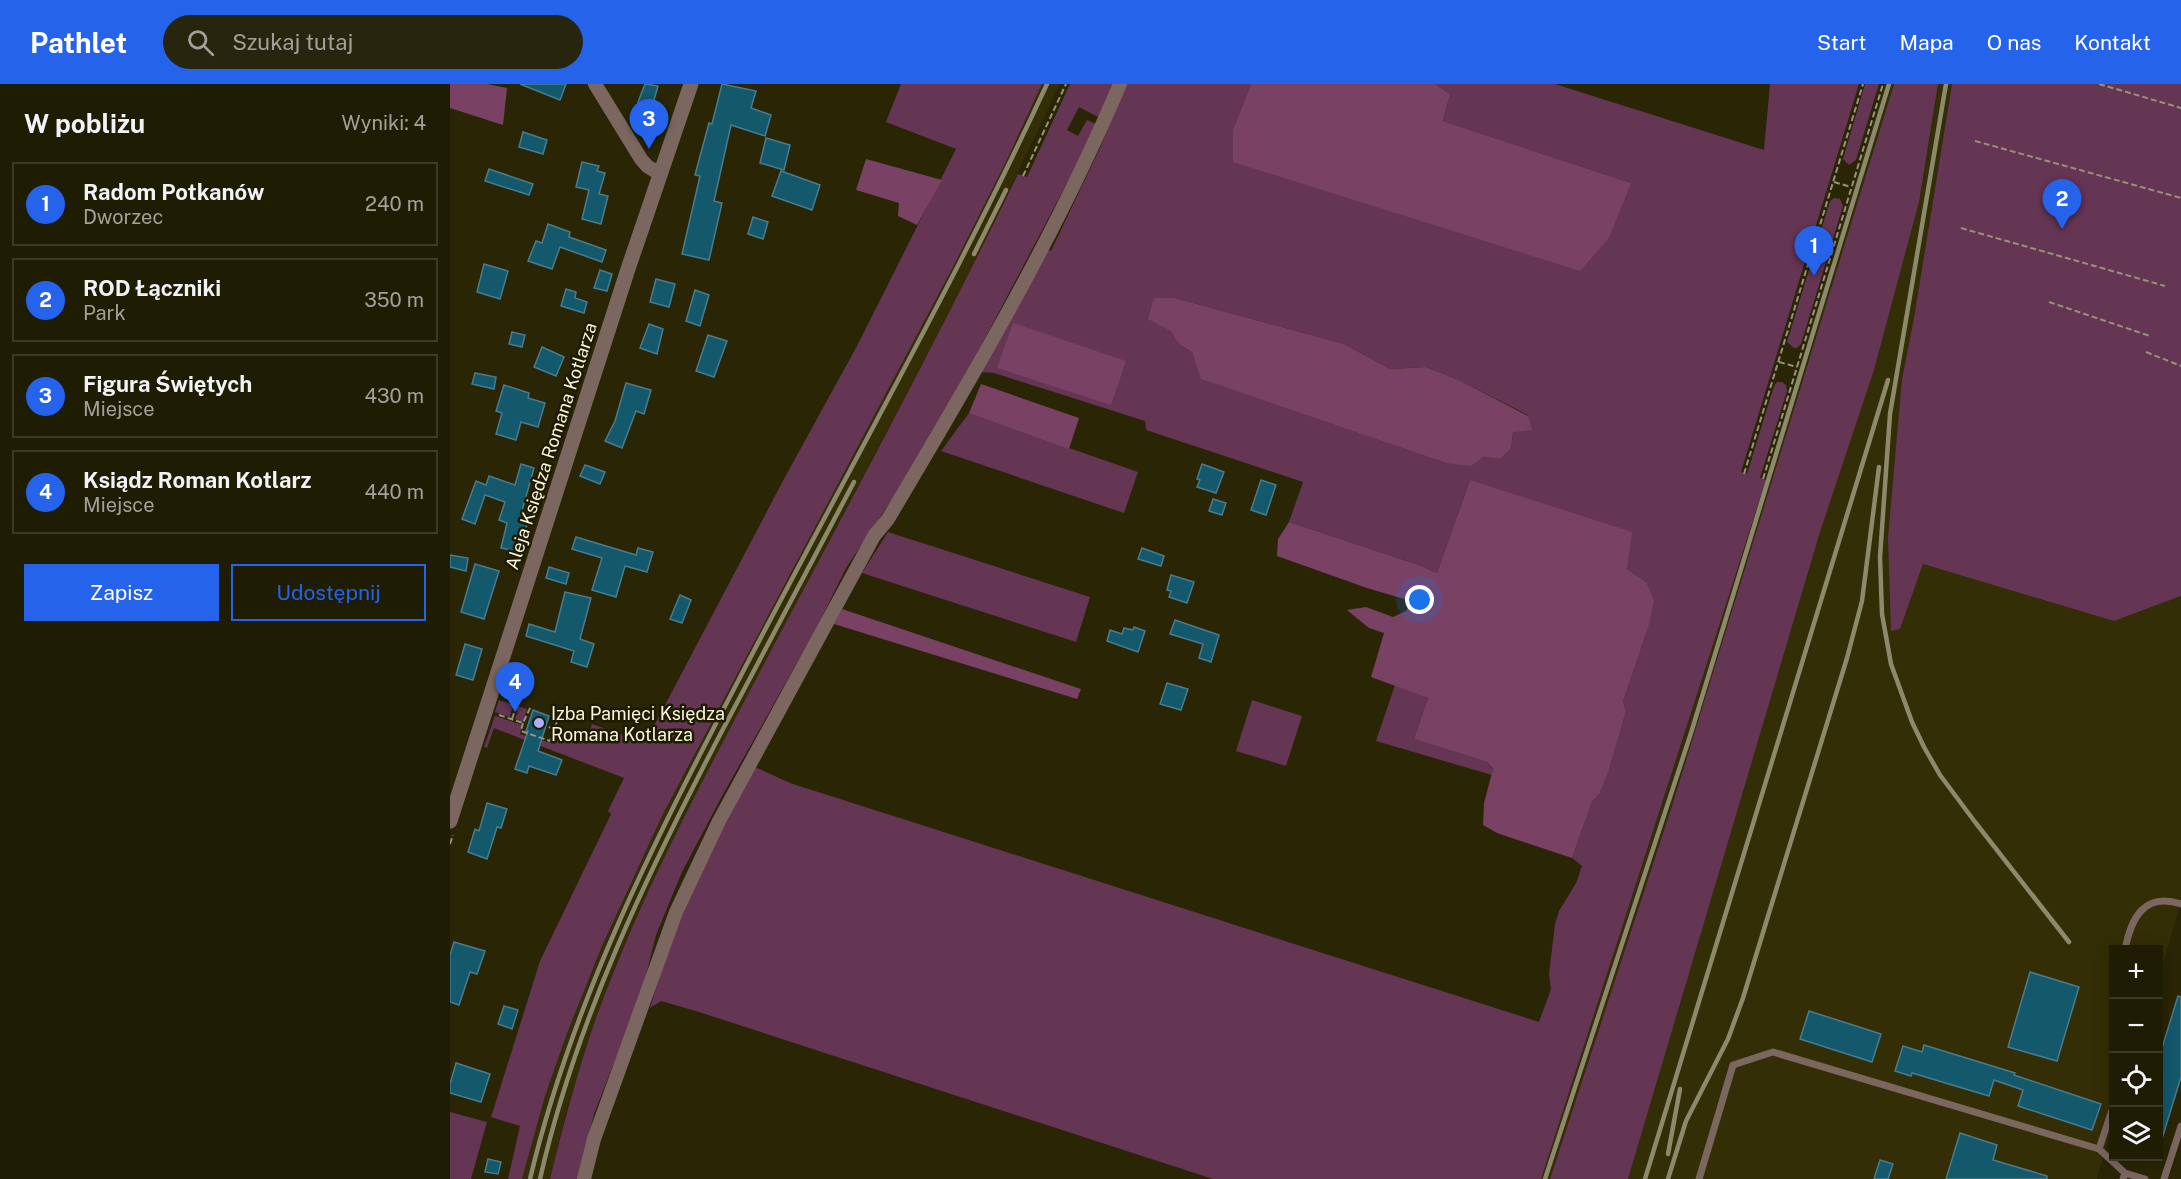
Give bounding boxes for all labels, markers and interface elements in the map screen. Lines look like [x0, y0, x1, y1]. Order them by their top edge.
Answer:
search box [163, 15, 583, 69]
text: Pathlet [30, 26, 127, 59]
icon: search [184, 26, 217, 59]
text: Szukaj tutaj [232, 29, 353, 55]
text: Start [1817, 30, 1867, 55]
text: Mapa [1900, 30, 1954, 55]
text: O nas [1987, 30, 2041, 55]
text: Kontakt [2074, 30, 2151, 55]
pin: 3 [630, 100, 668, 149]
text: W pobliżu [24, 108, 145, 139]
text: Wyniki: 4 [342, 111, 426, 135]
text: Radom Potkanów [83, 179, 264, 205]
pin: 2 [2042, 180, 2082, 229]
text: 1 [41, 192, 50, 216]
text: 240 m [365, 192, 424, 216]
text: Dworzec [83, 205, 163, 229]
pin: 1 [1794, 226, 1834, 276]
text: ROD Łączniki [83, 275, 221, 301]
text: 2 [39, 288, 52, 312]
text: 350 m [364, 288, 424, 312]
text: Park [83, 301, 126, 325]
street label: Aleja Księdza Romana Kotlarza [501, 320, 601, 572]
text: Figura Świętych [83, 371, 252, 397]
text: 3 [39, 384, 52, 408]
text: 430 m [365, 384, 424, 408]
text: Miejsce [83, 397, 155, 421]
text: Ksiądz Roman Kotlarz [83, 467, 311, 493]
text: 4 [39, 480, 52, 504]
text: 440 m [364, 480, 424, 504]
text: Miejsce [83, 493, 155, 517]
button: Zapisz [24, 564, 219, 621]
button: Udostępnij [231, 564, 426, 621]
your location [1405, 585, 1434, 614]
pin: 4 [496, 662, 534, 712]
place label: Izba Pamięci Księdza Romana Kotlarza [551, 703, 725, 745]
marker: Izba Pamięci Księdza Romana Kotlarza [532, 716, 546, 730]
map controls [2109, 945, 2163, 1161]
button: + [2109, 945, 2163, 999]
button: − [2109, 999, 2163, 1053]
button: locate [2109, 1053, 2163, 1107]
button: layers [2109, 1107, 2163, 1161]

